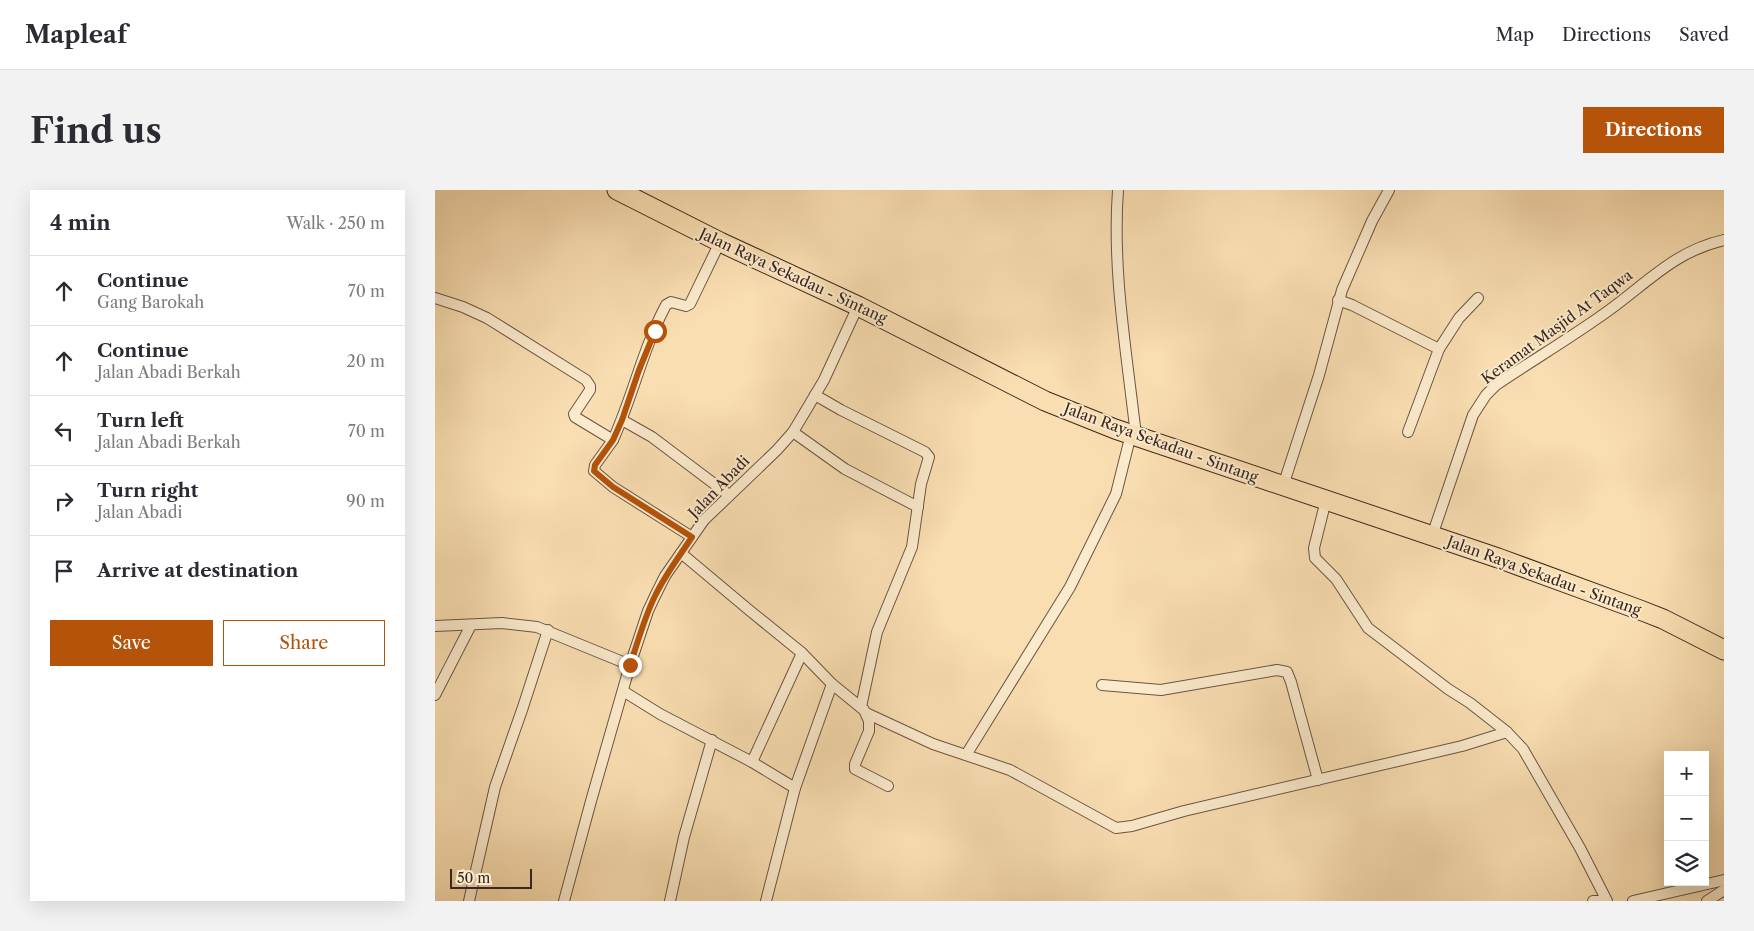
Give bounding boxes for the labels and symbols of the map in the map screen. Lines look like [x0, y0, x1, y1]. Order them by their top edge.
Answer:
street label: Jalan Raya Sekadau - Sintang [694, 223, 890, 328]
street label: Keramat Masjid At Taqwa [1477, 265, 1636, 388]
route start [644, 320, 667, 343]
street label: Jalan Raya Sekadau - Sintang [1060, 398, 1261, 487]
street label: Jalan Abadi [683, 451, 754, 523]
street label: Jalan Raya Sekadau - Sintang [1443, 531, 1644, 620]
route end [619, 654, 642, 677]
scale bar [450, 866, 533, 889]

